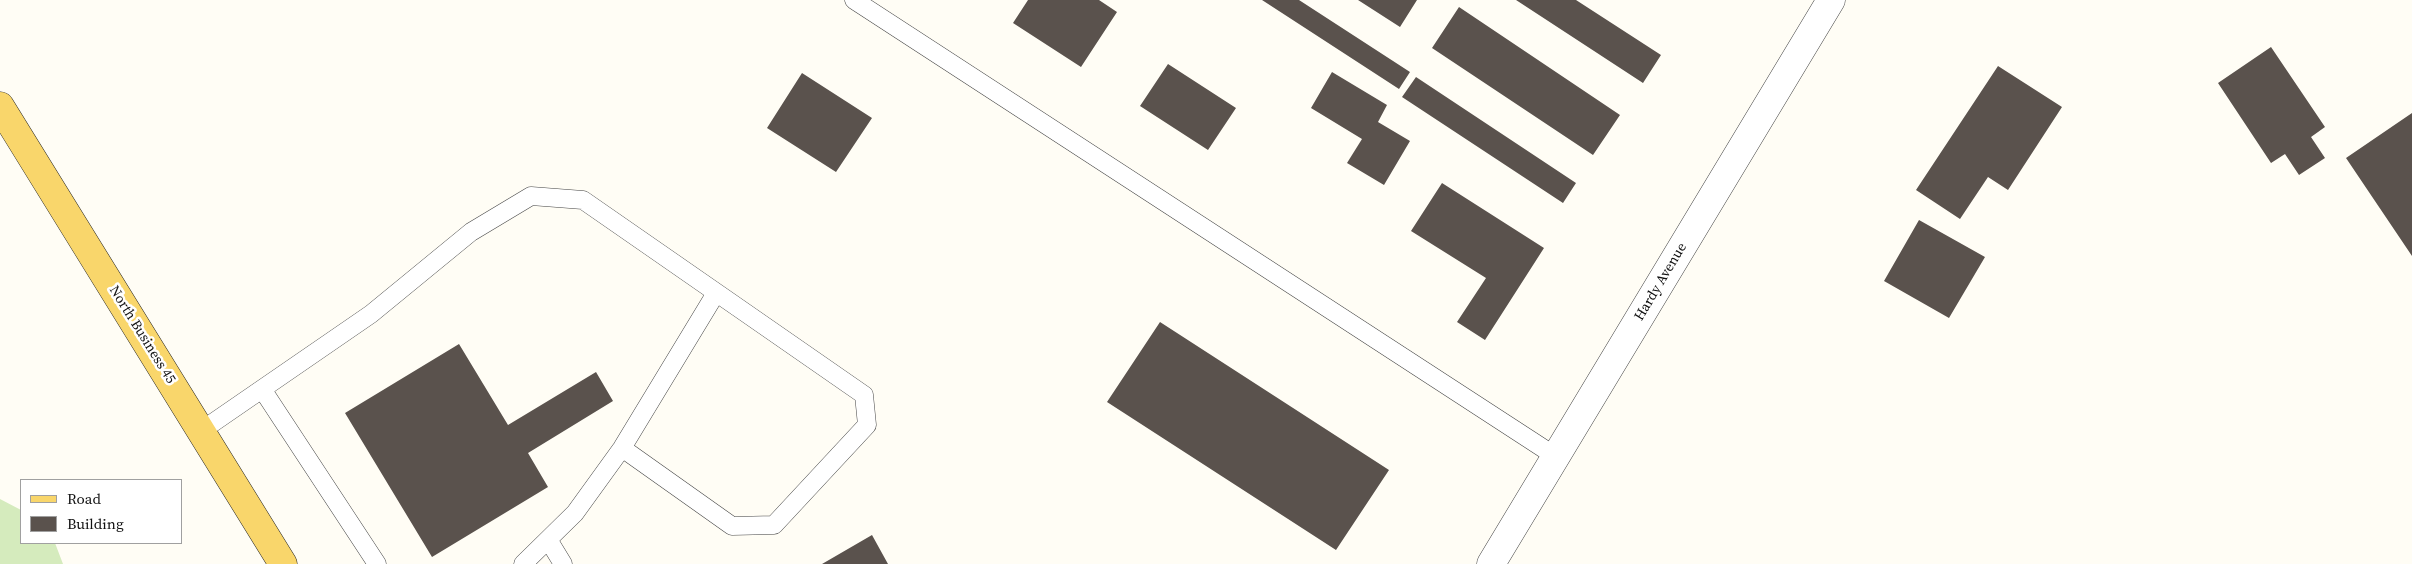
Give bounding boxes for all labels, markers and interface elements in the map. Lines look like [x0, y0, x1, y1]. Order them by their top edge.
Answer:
street label: Hardy Avenue [1631, 240, 1691, 324]
street label: North Business 45 [105, 283, 179, 387]
legend [20, 479, 182, 544]
text: Road [67, 488, 101, 509]
text: Building [67, 513, 124, 534]

